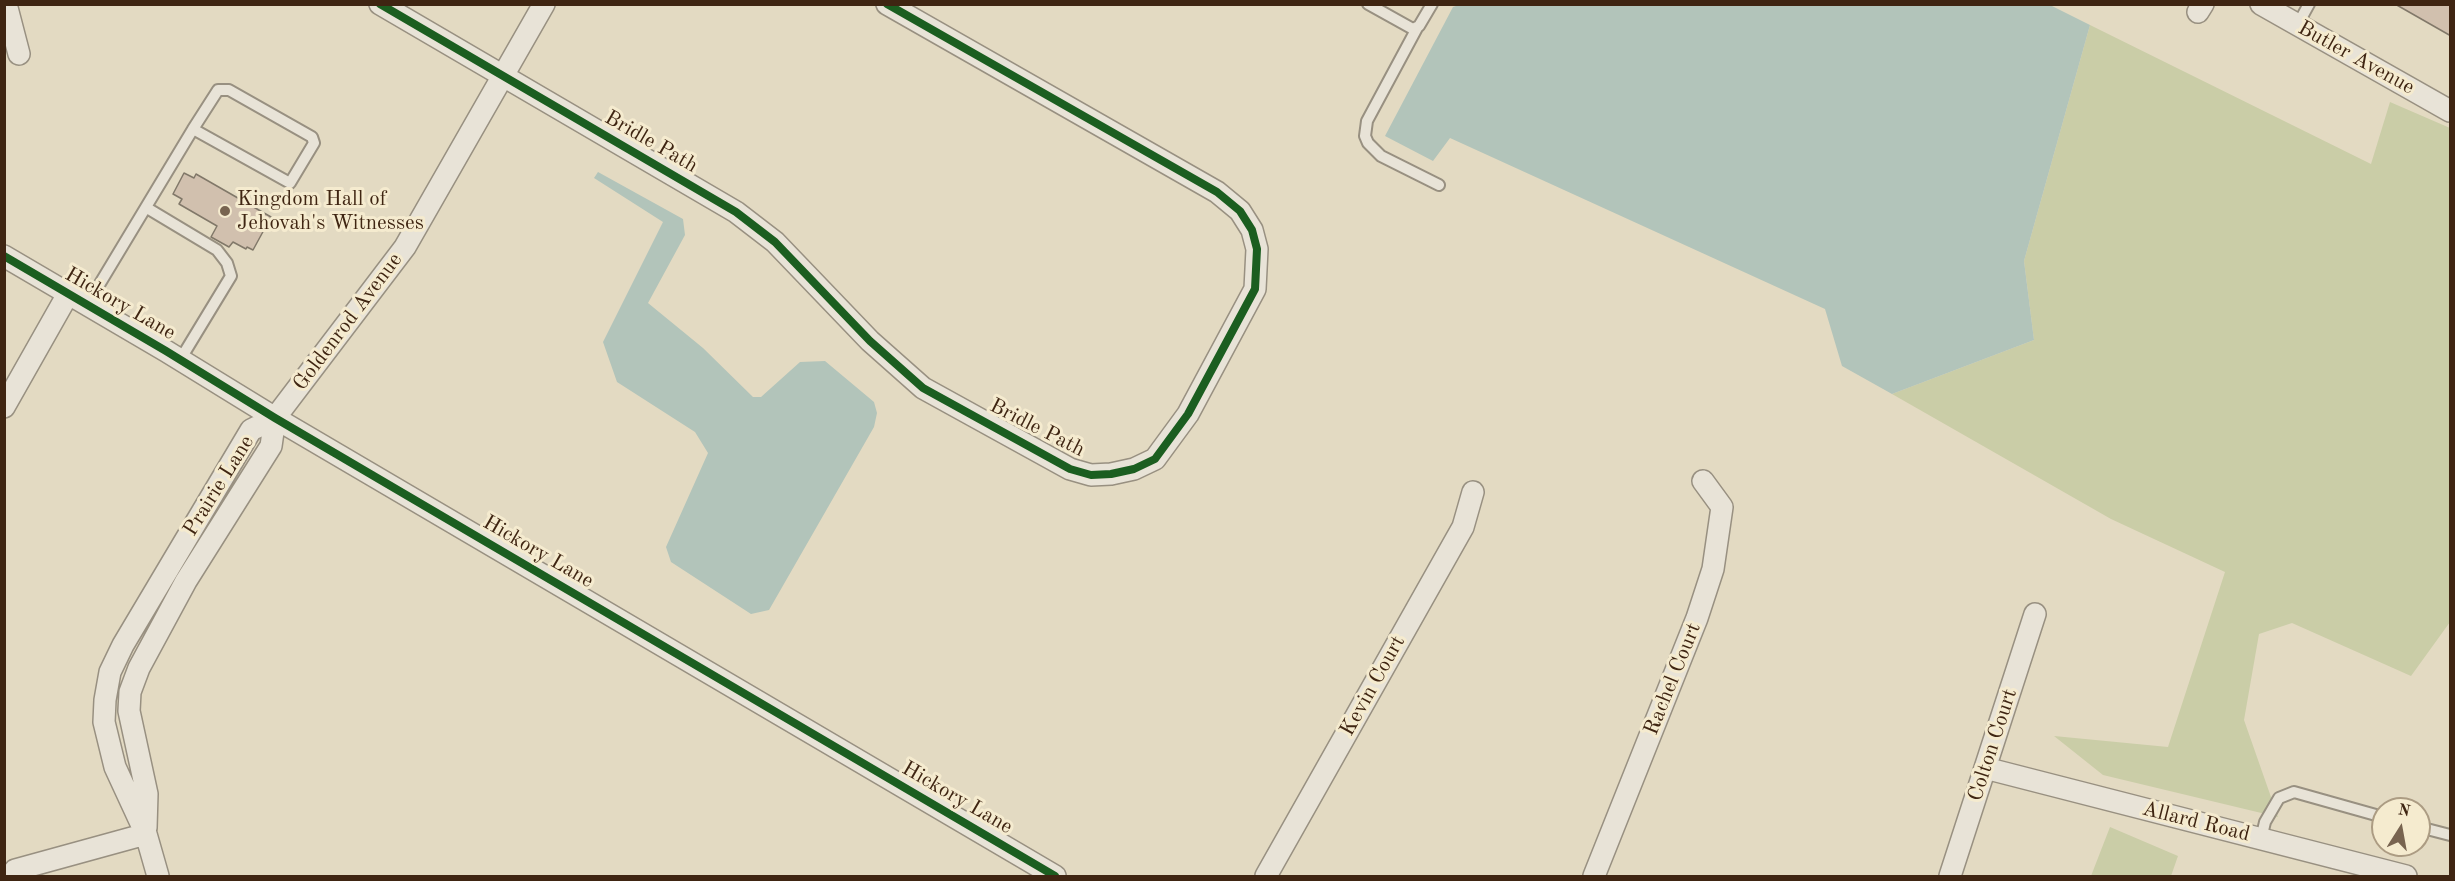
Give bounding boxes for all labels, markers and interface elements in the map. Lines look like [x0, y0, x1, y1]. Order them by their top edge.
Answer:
street label: Butler Avenue [2293, 16, 2419, 100]
street label: Bridle Path [600, 105, 702, 179]
place label: Kingdom Hall of Jehovah's Witnesses [237, 186, 424, 236]
marker: Kingdom Hall of Jehovah's Witnesses [218, 204, 232, 218]
street label: Goldenrod Avenue [288, 248, 408, 396]
street label: Hickory Lane [60, 262, 180, 346]
street label: Bridle Path [985, 393, 1089, 463]
street label: Prairie Lane [178, 431, 260, 541]
street label: Hickory Lane [478, 510, 598, 594]
street label: Rachel Court [1639, 619, 1707, 739]
street label: Kevin Court [1335, 631, 1411, 741]
street label: Colton Court [1963, 686, 2023, 804]
street label: Hickory Lane [897, 756, 1017, 840]
street label: Allard Road [2140, 796, 2252, 848]
north arrow [2371, 797, 2431, 857]
text: N [2397, 802, 2412, 820]

